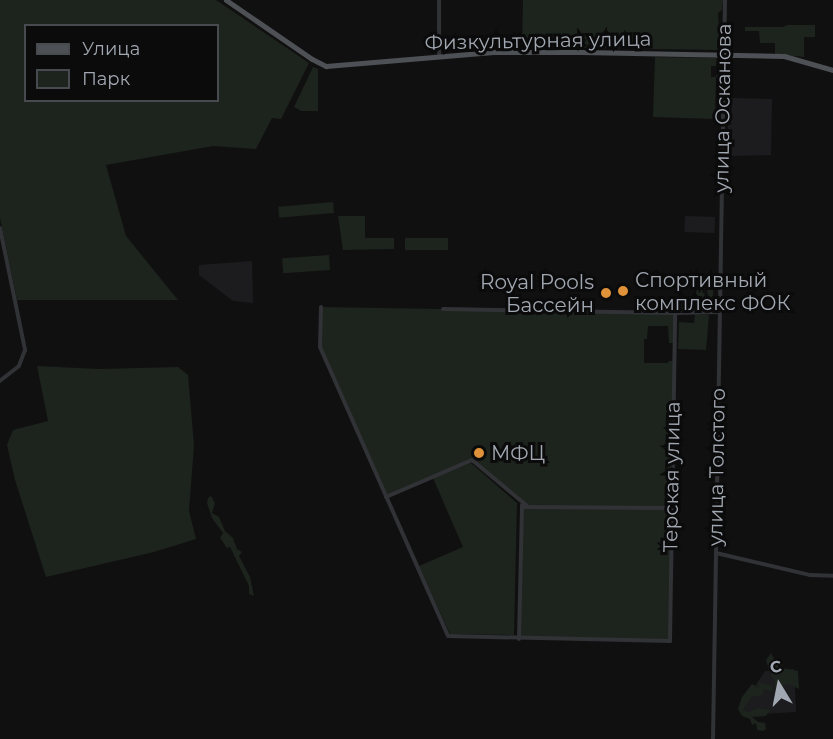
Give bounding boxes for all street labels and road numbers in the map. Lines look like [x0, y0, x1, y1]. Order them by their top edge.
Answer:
street label: улица Осканова [710, 23, 736, 193]
street label: Физкультурная улица [424, 27, 652, 55]
street label: улица Толстого [704, 388, 730, 546]
street label: Терская улица [659, 401, 685, 553]

